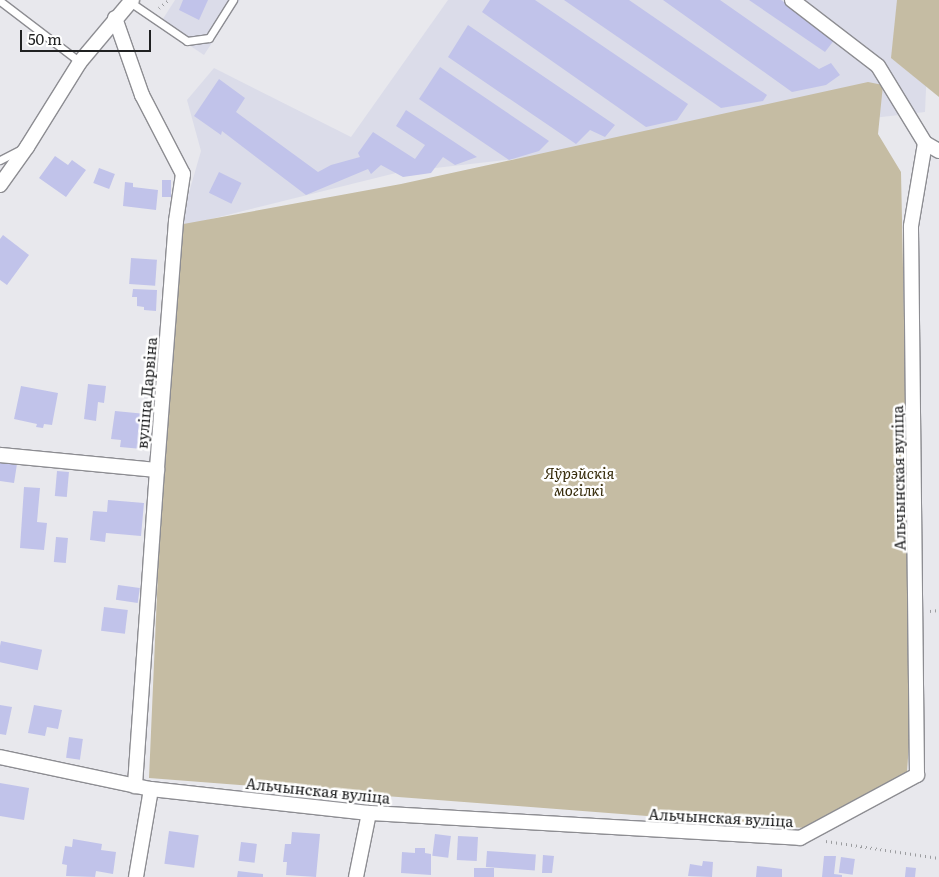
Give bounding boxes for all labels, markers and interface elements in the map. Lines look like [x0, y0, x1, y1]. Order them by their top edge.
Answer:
scale bar [22, 20, 154, 52]
text: 50 m [28, 27, 62, 50]
street label: вуліца Дарвіна [132, 336, 160, 450]
street label: Альчынская вуліца [888, 405, 908, 551]
park label: Яўрэйскія могілкі [544, 463, 614, 498]
street label: Альчынская вуліца [245, 773, 391, 807]
street label: Альчынская вуліца [648, 804, 794, 830]

